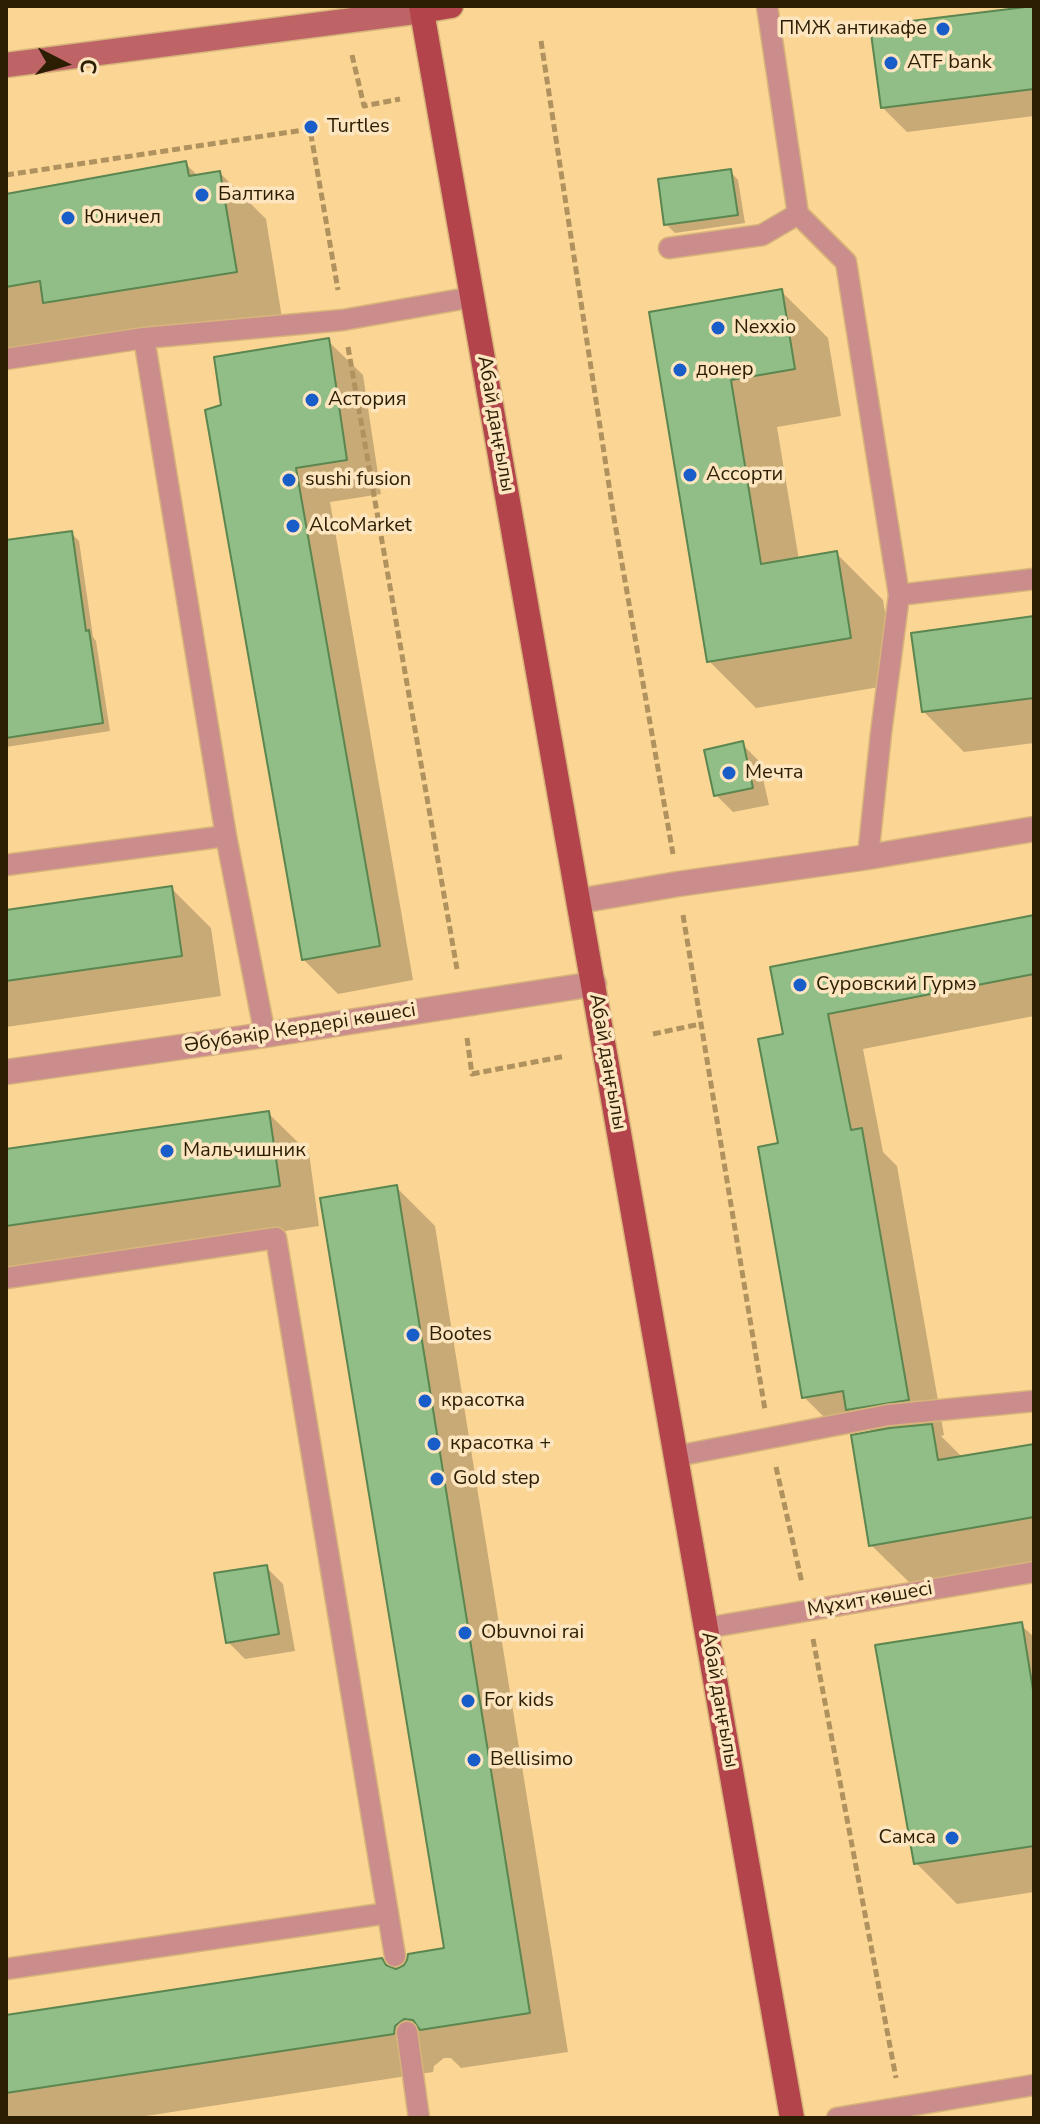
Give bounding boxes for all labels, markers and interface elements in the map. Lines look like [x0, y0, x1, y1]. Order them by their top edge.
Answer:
place label: ПМЖ антикафе [779, 17, 927, 41]
marker: ПМЖ антикафе [934, 20, 952, 38]
north arrow [24, 24, 104, 104]
place label: ATF bank [907, 51, 992, 75]
marker: ATF bank [882, 54, 900, 72]
text: С [72, 57, 104, 76]
place label: Turtles [327, 115, 390, 139]
marker: Turtles [302, 118, 320, 136]
place label: Балтика [218, 183, 295, 207]
marker: Балтика [193, 186, 211, 204]
place label: Юничел [84, 206, 161, 230]
marker: Юничел [59, 209, 77, 227]
place label: Nexxio [734, 316, 796, 340]
marker: Nexxio [709, 319, 727, 337]
street label: Абай даңғылы [471, 354, 519, 494]
place label: донер [696, 358, 754, 382]
marker: донер [671, 361, 689, 379]
place label: Астория [328, 388, 407, 412]
marker: Астория [303, 391, 321, 409]
place label: Ассорти [706, 463, 783, 487]
marker: Ассорти [681, 466, 699, 484]
place label: sushi fusion [305, 468, 411, 492]
marker: sushi fusion [280, 471, 298, 489]
place label: AlcoMarket [309, 514, 412, 538]
marker: AlcoMarket [284, 517, 302, 535]
place label: Мечта [745, 761, 804, 785]
marker: Мечта [720, 764, 738, 782]
place label: Суровский Гурмэ [816, 973, 977, 997]
marker: Суровский Гурмэ [791, 976, 809, 994]
street label: Абай даңғылы [583, 992, 631, 1132]
street label: Әбубәкір Кердері көшесі [182, 999, 418, 1059]
place label: Мальчишник [183, 1139, 306, 1163]
marker: Мальчишник [158, 1142, 176, 1160]
place label: Bootes [429, 1323, 492, 1347]
marker: Bootes [404, 1326, 422, 1344]
place label: красотка [441, 1389, 525, 1413]
marker: красотка [416, 1392, 434, 1410]
place label: красотка + [450, 1432, 551, 1456]
marker: красотка + [425, 1435, 443, 1453]
place label: Gold step [453, 1467, 540, 1491]
marker: Gold step [428, 1470, 446, 1488]
street label: Мұхит көшесі [806, 1577, 934, 1623]
place label: Obuvnoi rai [481, 1621, 584, 1645]
marker: Obuvnoi rai [456, 1624, 474, 1642]
street label: Абай даңғылы [695, 1630, 743, 1770]
place label: For kids [484, 1689, 554, 1713]
marker: For kids [459, 1692, 477, 1710]
place label: Bellisimo [490, 1748, 573, 1772]
marker: Bellisimo [465, 1751, 483, 1769]
place label: Самса [879, 1826, 936, 1850]
marker: Самса [943, 1829, 961, 1847]

